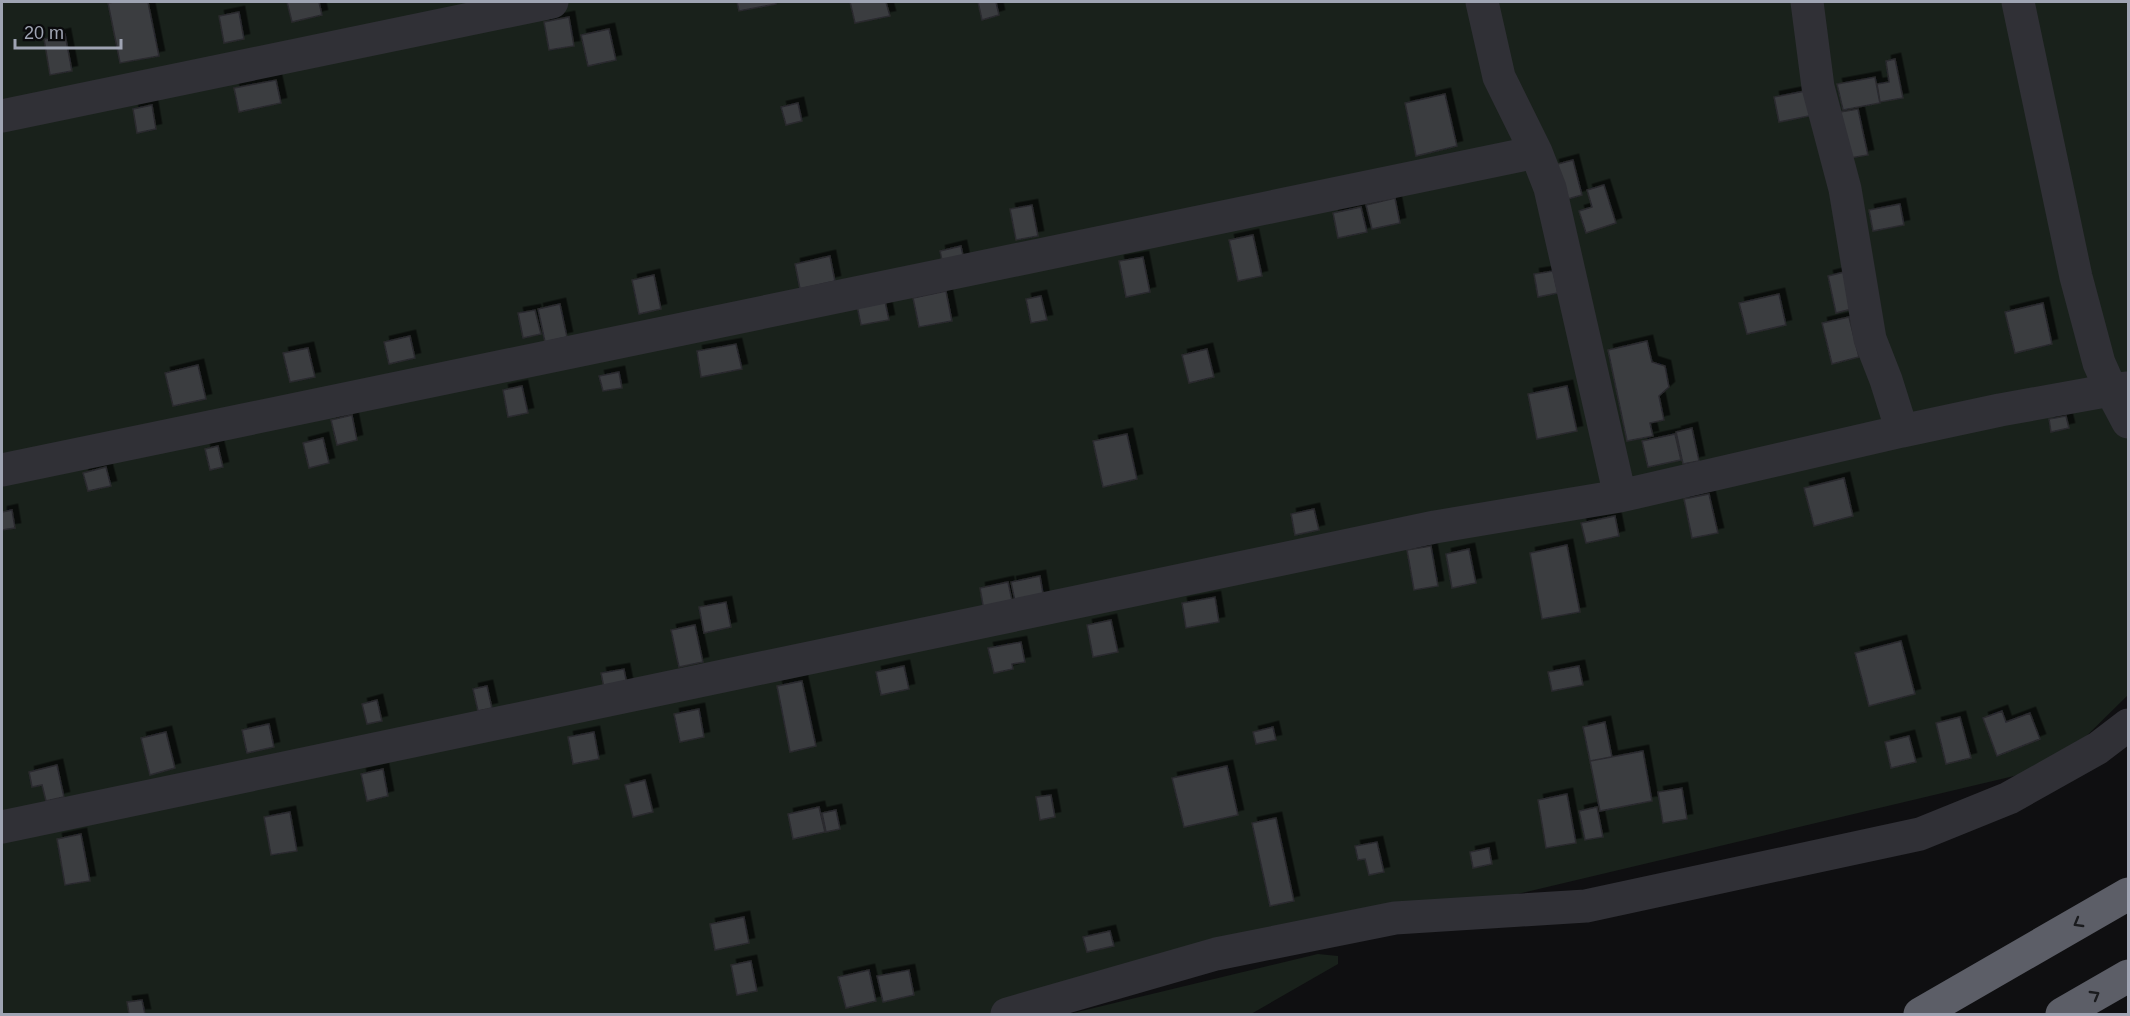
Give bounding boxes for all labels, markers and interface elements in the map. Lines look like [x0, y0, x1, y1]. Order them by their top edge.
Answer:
scale bar [15, 12, 122, 50]
text: 20 m [24, 23, 64, 43]
one-way arrow [2074, 916, 2084, 927]
one-way arrow [2089, 991, 2099, 1002]

